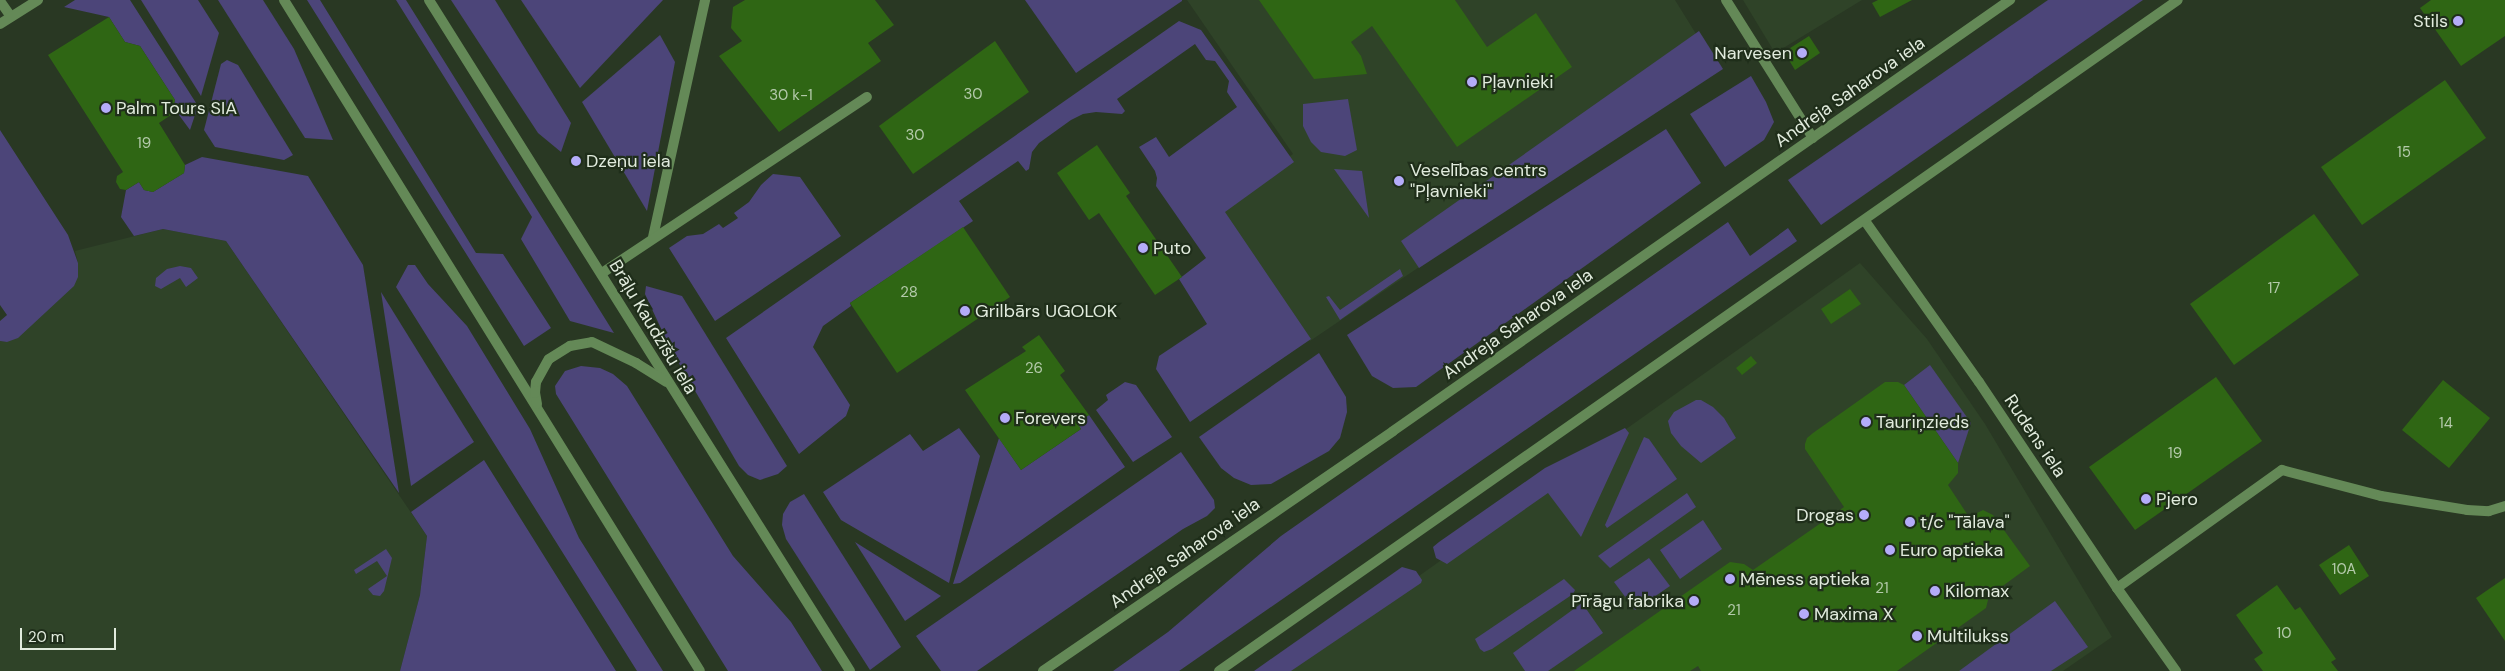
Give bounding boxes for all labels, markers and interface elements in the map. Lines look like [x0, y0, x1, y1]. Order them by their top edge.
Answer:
place label: Stils [2413, 10, 2448, 32]
marker: Stils [2452, 15, 2464, 27]
street label: Andreja Saharova iela [1771, 32, 1929, 152]
place label: Narvesen [1714, 42, 1792, 64]
marker: Narvesen [1796, 47, 1808, 59]
place label: Pļavnieki [1482, 71, 1554, 93]
marker: Pļavnieki [1466, 76, 1478, 88]
house number: 30 [963, 86, 983, 104]
house number: 30 k-1 [769, 87, 813, 105]
place label: Palm Tours SIA [116, 97, 237, 119]
marker: Palm Tours SIA [100, 102, 112, 114]
house number: 30 [905, 127, 925, 145]
house number: 19 [137, 135, 151, 153]
house number: 15 [2397, 144, 2411, 162]
place label: Dzeņu iela [586, 150, 671, 172]
marker: Dzeņu iela [570, 155, 582, 167]
place label: Veselības centrs "Pļavnieki" [1410, 160, 1547, 202]
marker: Veselības centrs "Pļavnieki" [1392, 174, 1406, 188]
place label: Puto [1153, 237, 1191, 259]
marker: Puto [1137, 242, 1149, 254]
street label: Brāļu Kaudzīšu iela [604, 256, 702, 398]
street label: Andreja Saharova iela [1439, 264, 1597, 384]
house number: 17 [2268, 280, 2280, 298]
house number: 28 [900, 284, 918, 302]
place label: Grilbārs UGOLOK [975, 300, 1117, 322]
marker: Grilbārs UGOLOK [959, 305, 971, 317]
house number: 26 [1025, 360, 1043, 378]
street label: Rudens iela [1999, 391, 2071, 481]
place label: Forevers [1015, 407, 1086, 429]
place label: Tauriņzieds [1876, 411, 1969, 433]
marker: Forevers [999, 412, 1011, 424]
house number: 14 [2439, 415, 2453, 433]
marker: Tauriņzieds [1860, 416, 1872, 428]
house number: 19 [2168, 445, 2182, 463]
place label: Pjero [2156, 488, 2198, 510]
street label: Andreja Saharova iela [1106, 493, 1264, 613]
marker: Pjero [2140, 493, 2152, 505]
place label: Drogas [1796, 504, 1854, 526]
marker: Drogas [1858, 509, 1870, 521]
place label: t/c "Tālava" [1920, 511, 2010, 533]
marker: t/c "Tālava" [1904, 516, 1916, 528]
place label: Euro aptieka [1900, 539, 2003, 561]
marker: Euro aptieka [1884, 544, 1896, 556]
house number: 10A [2332, 561, 2356, 579]
place label: Mēness aptieka [1740, 568, 1870, 590]
marker: Mēness aptieka [1724, 573, 1736, 585]
house number: 21 [1875, 580, 1889, 598]
place label: Kilomax [1945, 580, 2009, 602]
marker: Kilomax [1929, 585, 1941, 597]
place label: Pīrāgu fabrika [1571, 590, 1684, 612]
marker: Pīrāgu fabrika [1688, 595, 1700, 607]
house number: 21 [1727, 602, 1741, 620]
place label: Maxima X [1814, 603, 1894, 625]
marker: Maxima X [1798, 608, 1810, 620]
scale bar [22, 618, 119, 650]
place label: Multilukss [1927, 625, 2009, 647]
house number: 10 [2277, 625, 2291, 643]
text: 20 m [28, 627, 64, 647]
marker: Multilukss [1911, 630, 1923, 642]

